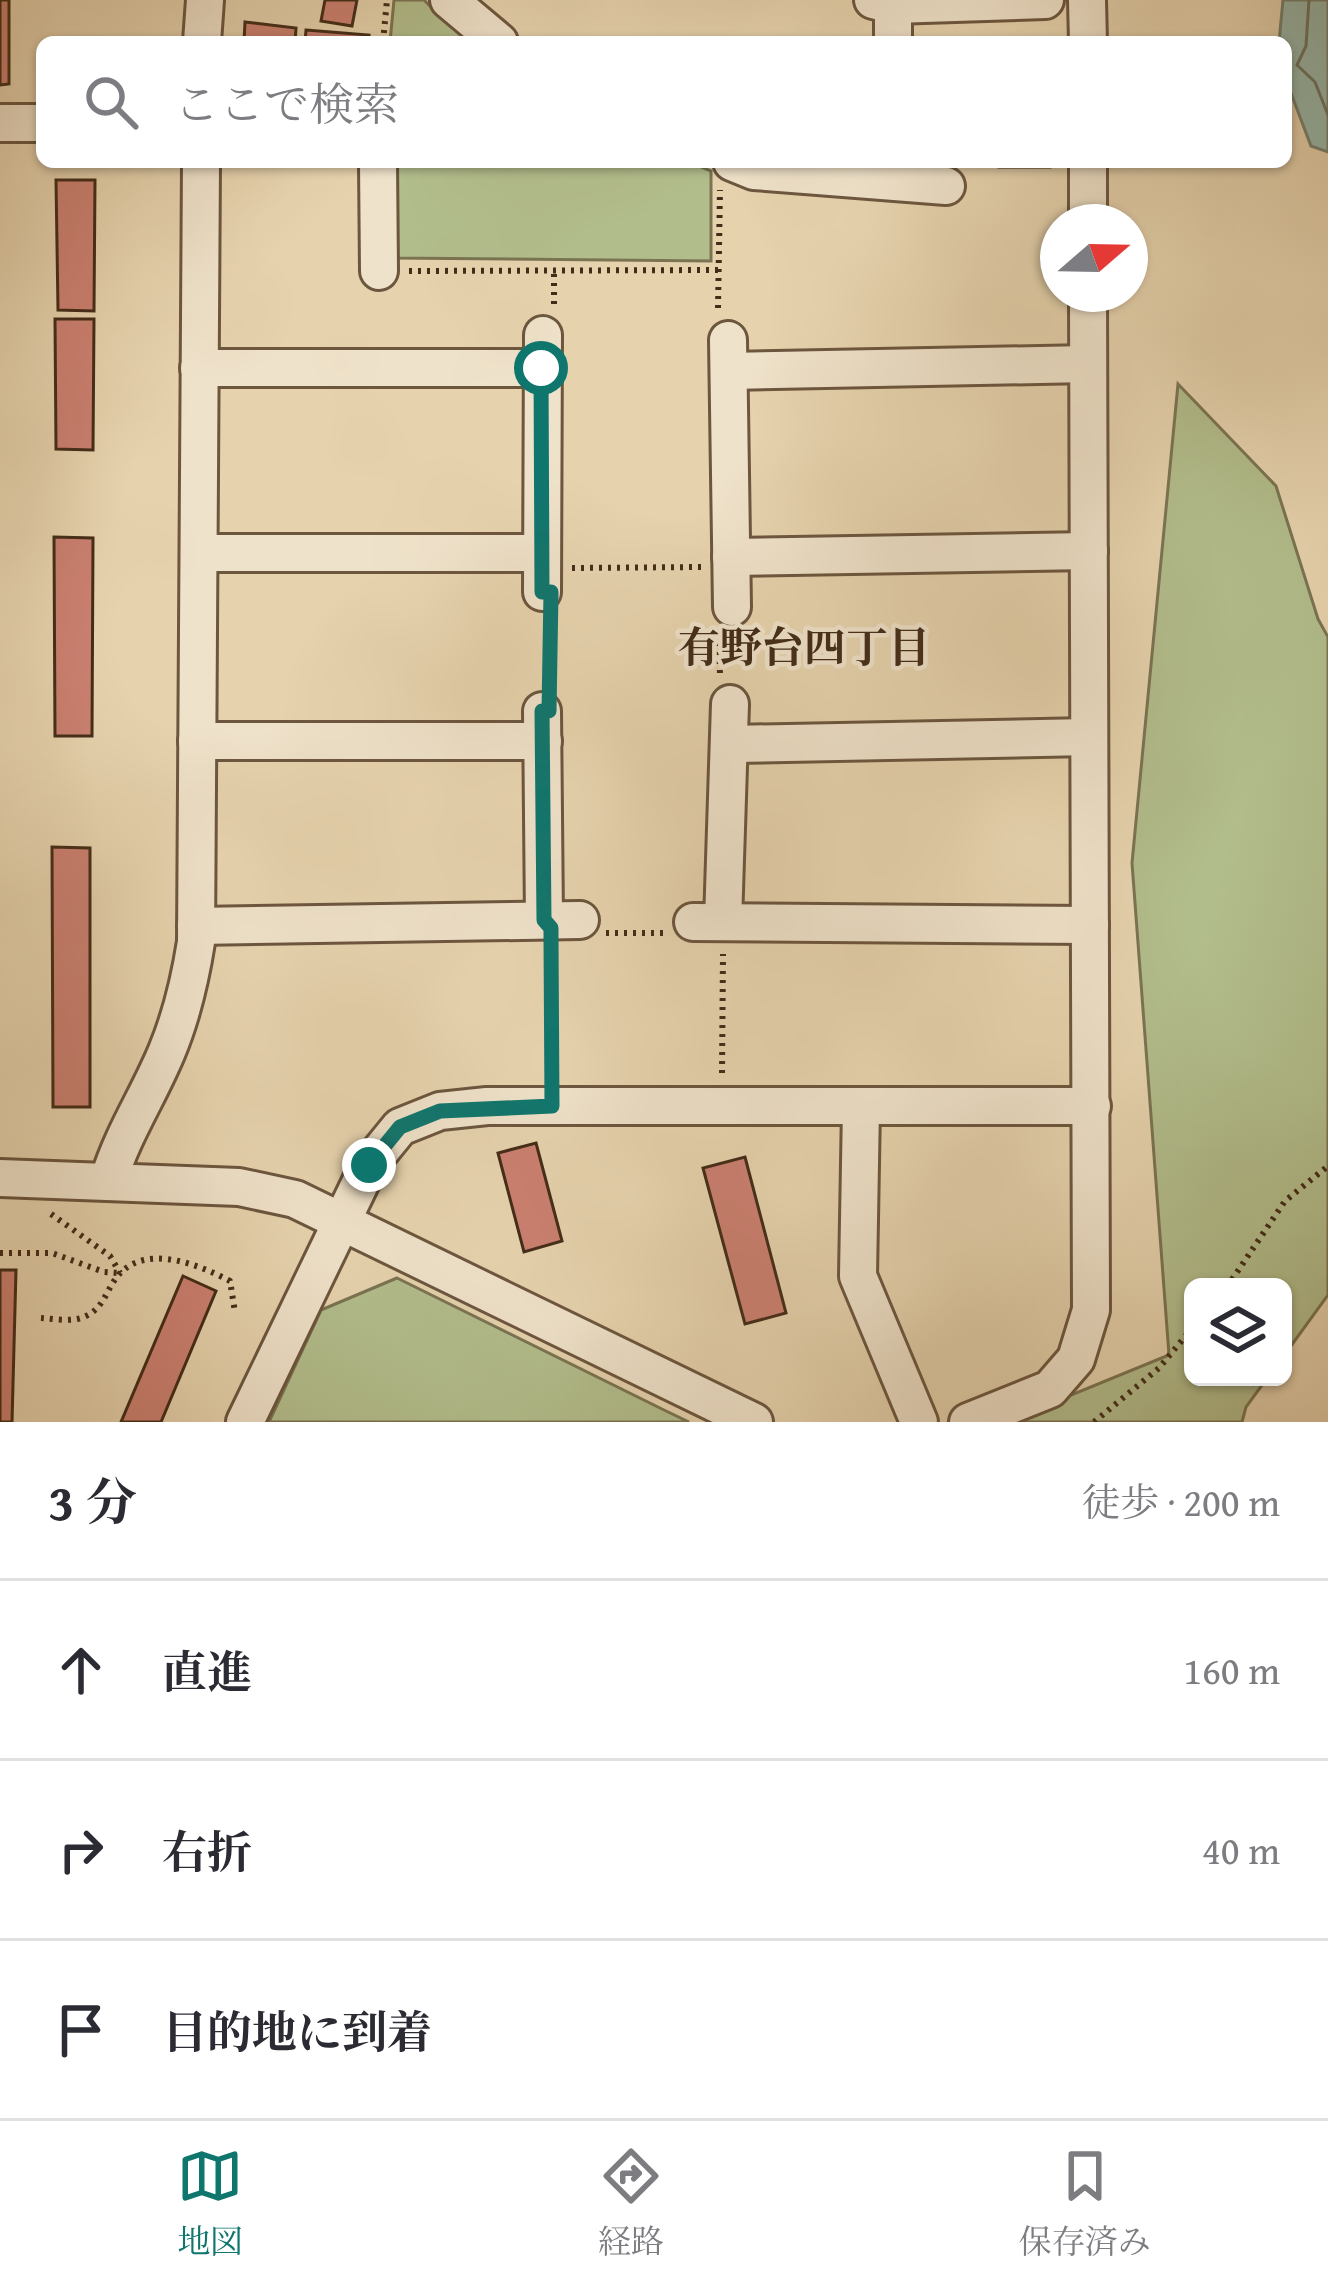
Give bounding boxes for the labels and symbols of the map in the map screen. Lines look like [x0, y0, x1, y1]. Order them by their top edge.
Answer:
north arrow [1040, 204, 1148, 312]
route start [514, 341, 568, 395]
district label: 有野台四丁目 [678, 616, 930, 677]
route end [342, 1138, 396, 1192]

